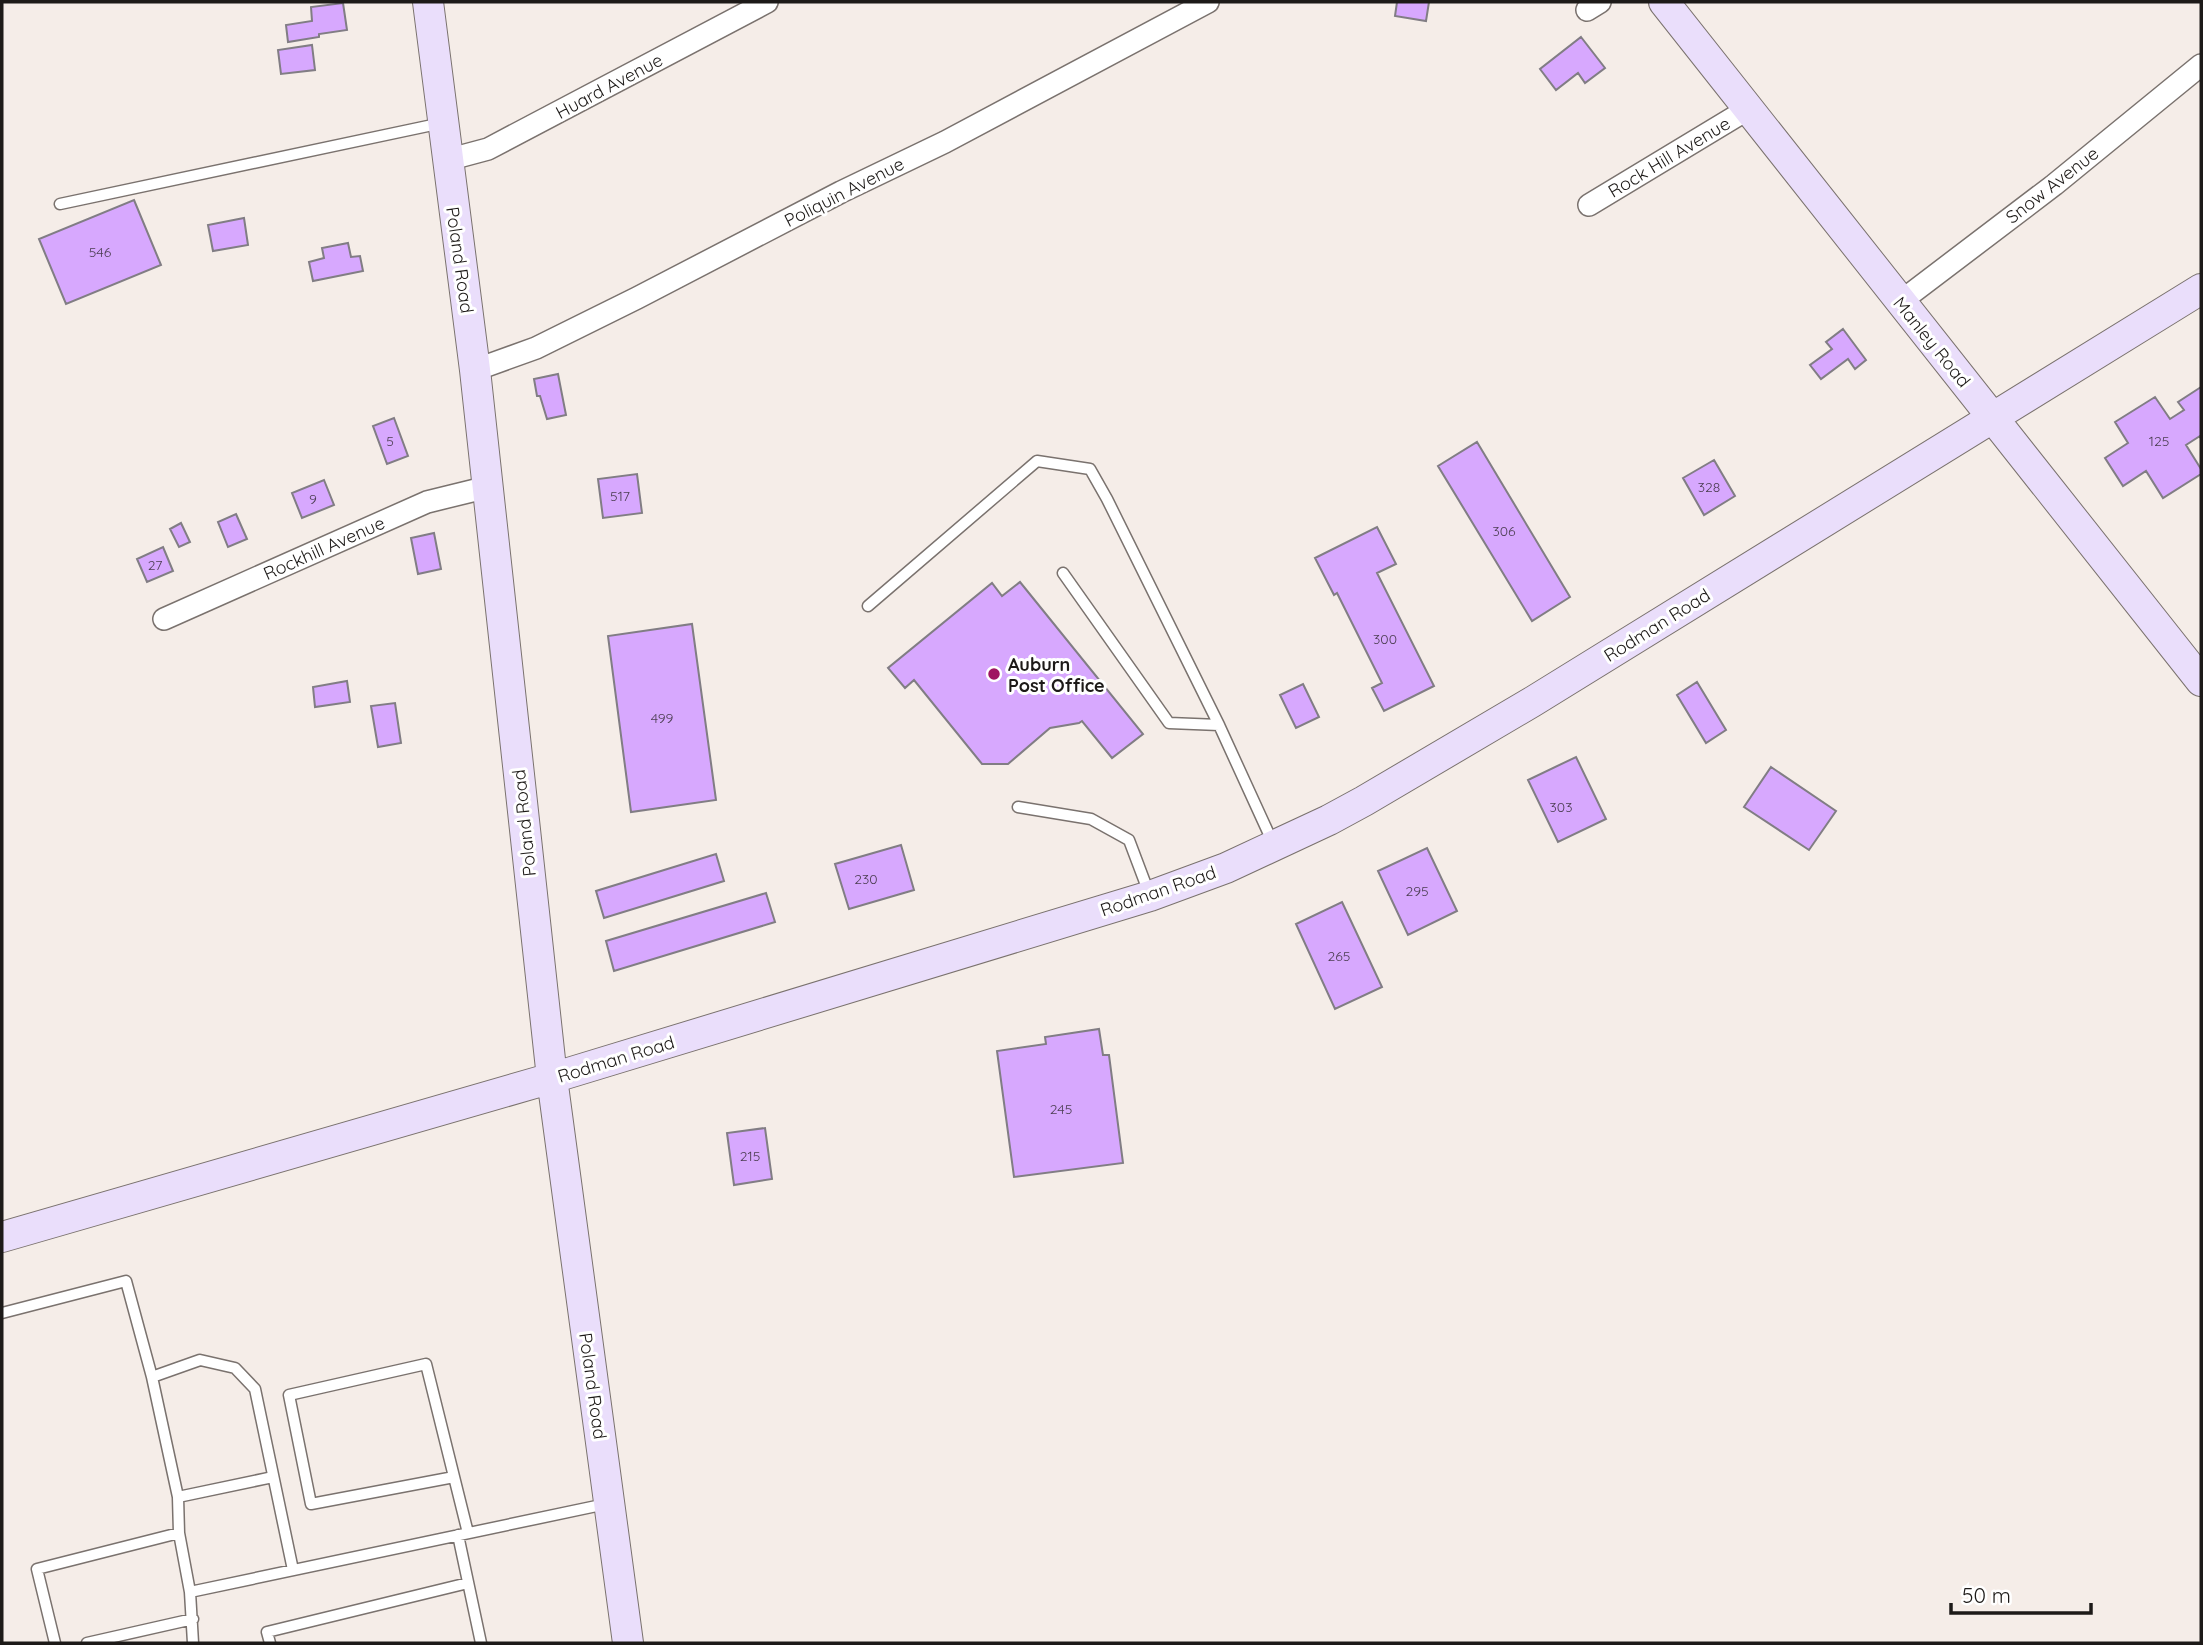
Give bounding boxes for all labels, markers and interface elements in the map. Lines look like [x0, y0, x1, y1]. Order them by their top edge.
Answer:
street label: Huard Avenue [551, 48, 667, 124]
street label: Rock Hill Avenue [1604, 112, 1734, 202]
street label: Snow Avenue [2001, 142, 2103, 228]
street label: Poliquin Avenue [780, 152, 908, 232]
street label: Poland Road [441, 205, 479, 315]
house number: 546 [89, 243, 112, 261]
street label: Manley Road [1888, 292, 1976, 392]
house number: 5 [386, 432, 394, 450]
house number: 125 [2149, 432, 2169, 450]
house number: 328 [1698, 478, 1720, 496]
house number: 517 [610, 487, 630, 505]
house number: 9 [309, 490, 317, 508]
street label: Rockhill Avenue [260, 511, 388, 585]
house number: 306 [1492, 522, 1516, 540]
house number: 27 [148, 556, 162, 574]
street label: Rodman Road [1600, 583, 1714, 667]
house number: 300 [1373, 630, 1397, 648]
place label: Auburn Post Office [1008, 653, 1105, 697]
marker: Auburn Post Office [986, 666, 1002, 682]
house number: 499 [651, 709, 674, 727]
street label: Poland Road [507, 768, 541, 878]
house number: 303 [1549, 798, 1573, 816]
street label: Rodman Road [1097, 860, 1219, 922]
house number: 230 [854, 870, 878, 888]
house number: 295 [1405, 882, 1429, 900]
house number: 265 [1328, 947, 1350, 965]
street label: Rodman Road [555, 1030, 677, 1088]
house number: 245 [1050, 1100, 1072, 1118]
house number: 215 [740, 1147, 760, 1165]
street label: Poland Road [574, 1331, 612, 1441]
scale bar [1951, 1572, 2091, 1616]
text: 50 m [1962, 1582, 2011, 1608]

